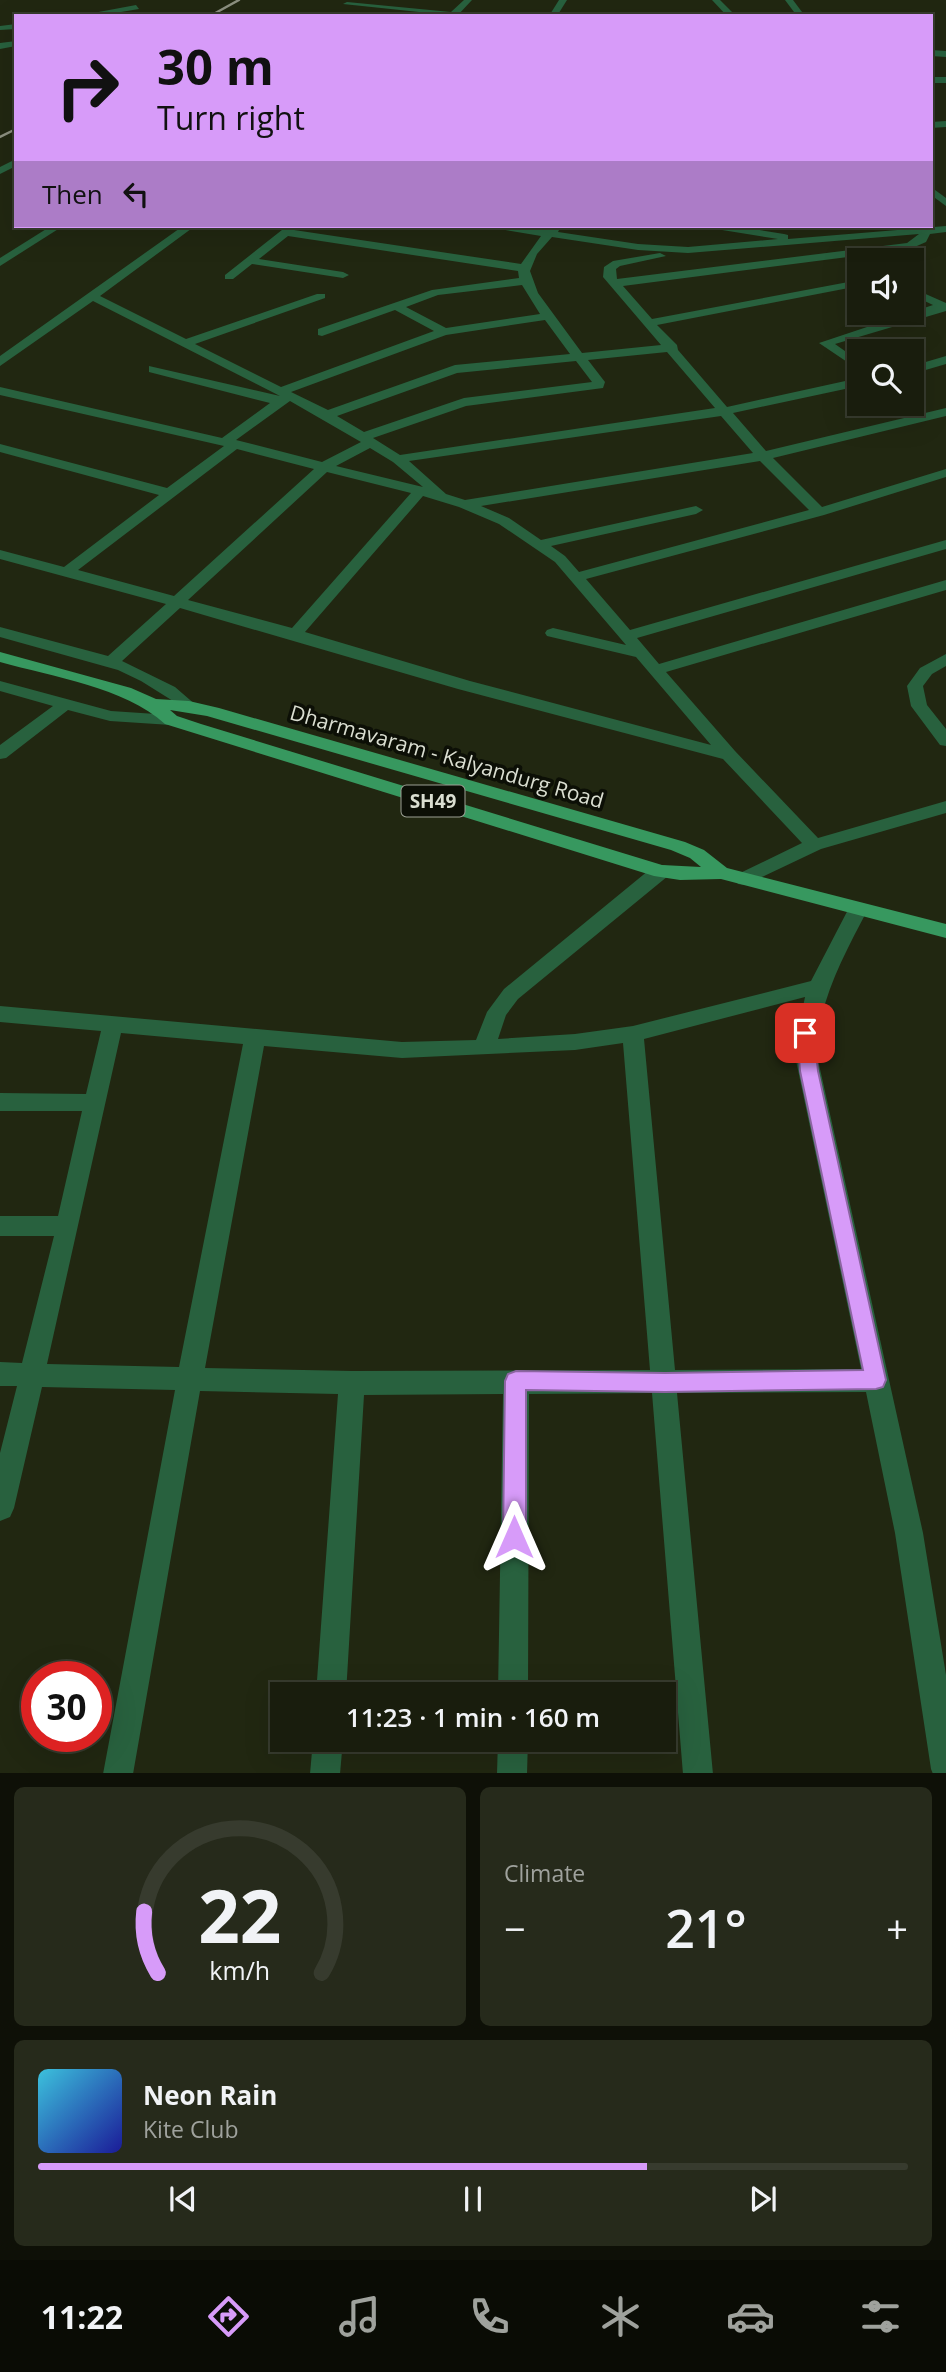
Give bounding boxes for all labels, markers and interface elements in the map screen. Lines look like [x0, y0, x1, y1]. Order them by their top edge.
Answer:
text: 30 m [157, 33, 274, 99]
icon: right [42, 42, 133, 133]
text: Turn right [157, 96, 305, 139]
icon: left [117, 175, 155, 213]
text: Then [42, 176, 103, 212]
map controls [847, 248, 924, 416]
button: sound [847, 248, 924, 325]
button: search [847, 339, 924, 416]
street label: Dharmavaram - Kalyandurg Road [287, 698, 607, 814]
road number: SH49 [402, 786, 464, 816]
pin [775, 1003, 835, 1063]
icon: arrive [786, 1014, 824, 1052]
position arrow [477, 1500, 551, 1574]
speed limit sign: 30 [21, 1661, 112, 1752]
text: 11:23 · 1 min · 160 m [346, 1699, 600, 1735]
text: Climate [504, 1857, 585, 1889]
text: 22 [198, 1865, 282, 1964]
text: 21° [665, 1892, 747, 1963]
text: − [504, 1902, 526, 1954]
text: + [886, 1902, 908, 1954]
text: km/h [210, 1952, 270, 1986]
text: Neon Rain [143, 2077, 277, 2113]
text: Kite Club [143, 2113, 238, 2145]
icon: previous [164, 2180, 202, 2218]
icon: pause [454, 2180, 492, 2218]
icon: next [744, 2180, 782, 2218]
icon: directions [204, 2292, 253, 2341]
icon: music [335, 2292, 384, 2341]
icon: phone [465, 2292, 514, 2341]
icon: climate [596, 2292, 645, 2341]
icon: car [726, 2292, 775, 2341]
icon: filters [856, 2292, 905, 2341]
text: 11:22 [41, 2295, 123, 2338]

